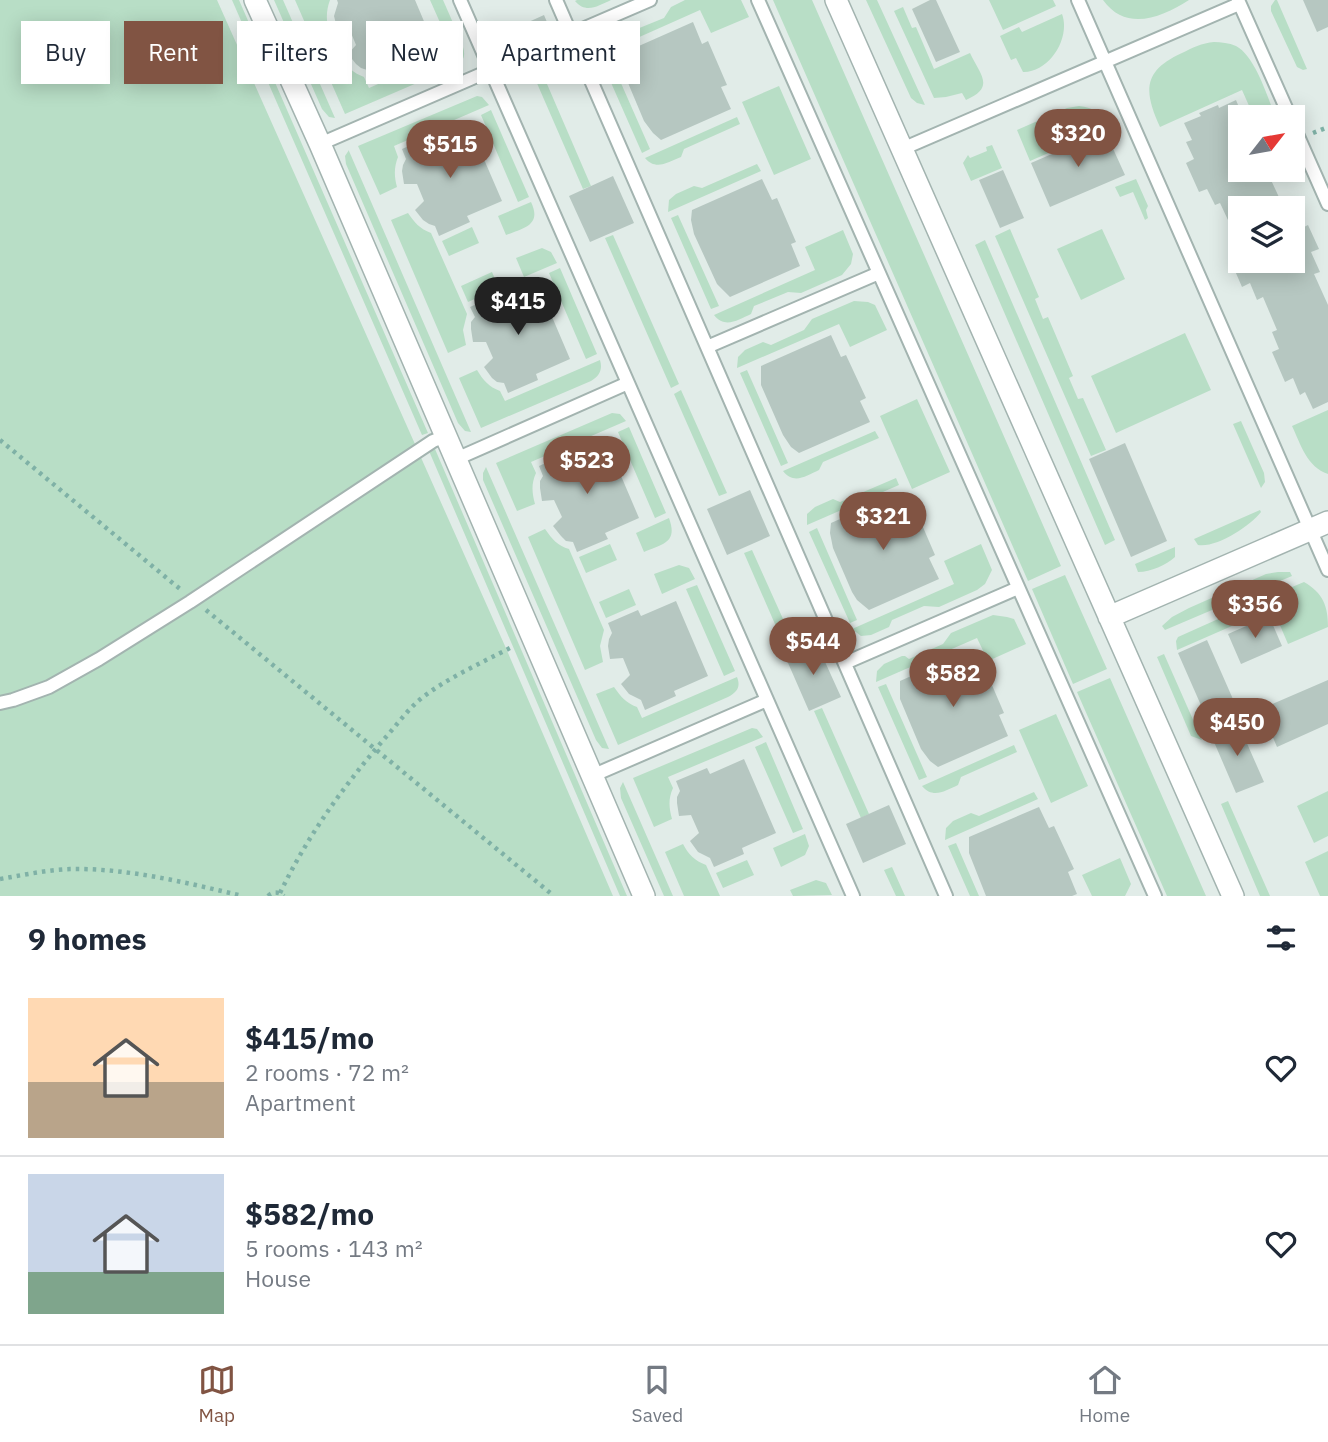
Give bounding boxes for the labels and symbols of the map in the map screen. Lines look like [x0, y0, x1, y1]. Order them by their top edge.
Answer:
north arrow [1228, 105, 1306, 182]
pin: $320 [1037, 110, 1119, 169]
pin: $515 [409, 120, 491, 180]
pin: $415 [477, 278, 559, 337]
pin: $523 [546, 436, 628, 496]
pin: $321 [842, 492, 924, 552]
pin: $356 [1214, 580, 1296, 640]
pin: $544 [772, 618, 854, 677]
pin: $582 [912, 650, 994, 709]
pin: $450 [1196, 698, 1278, 758]

